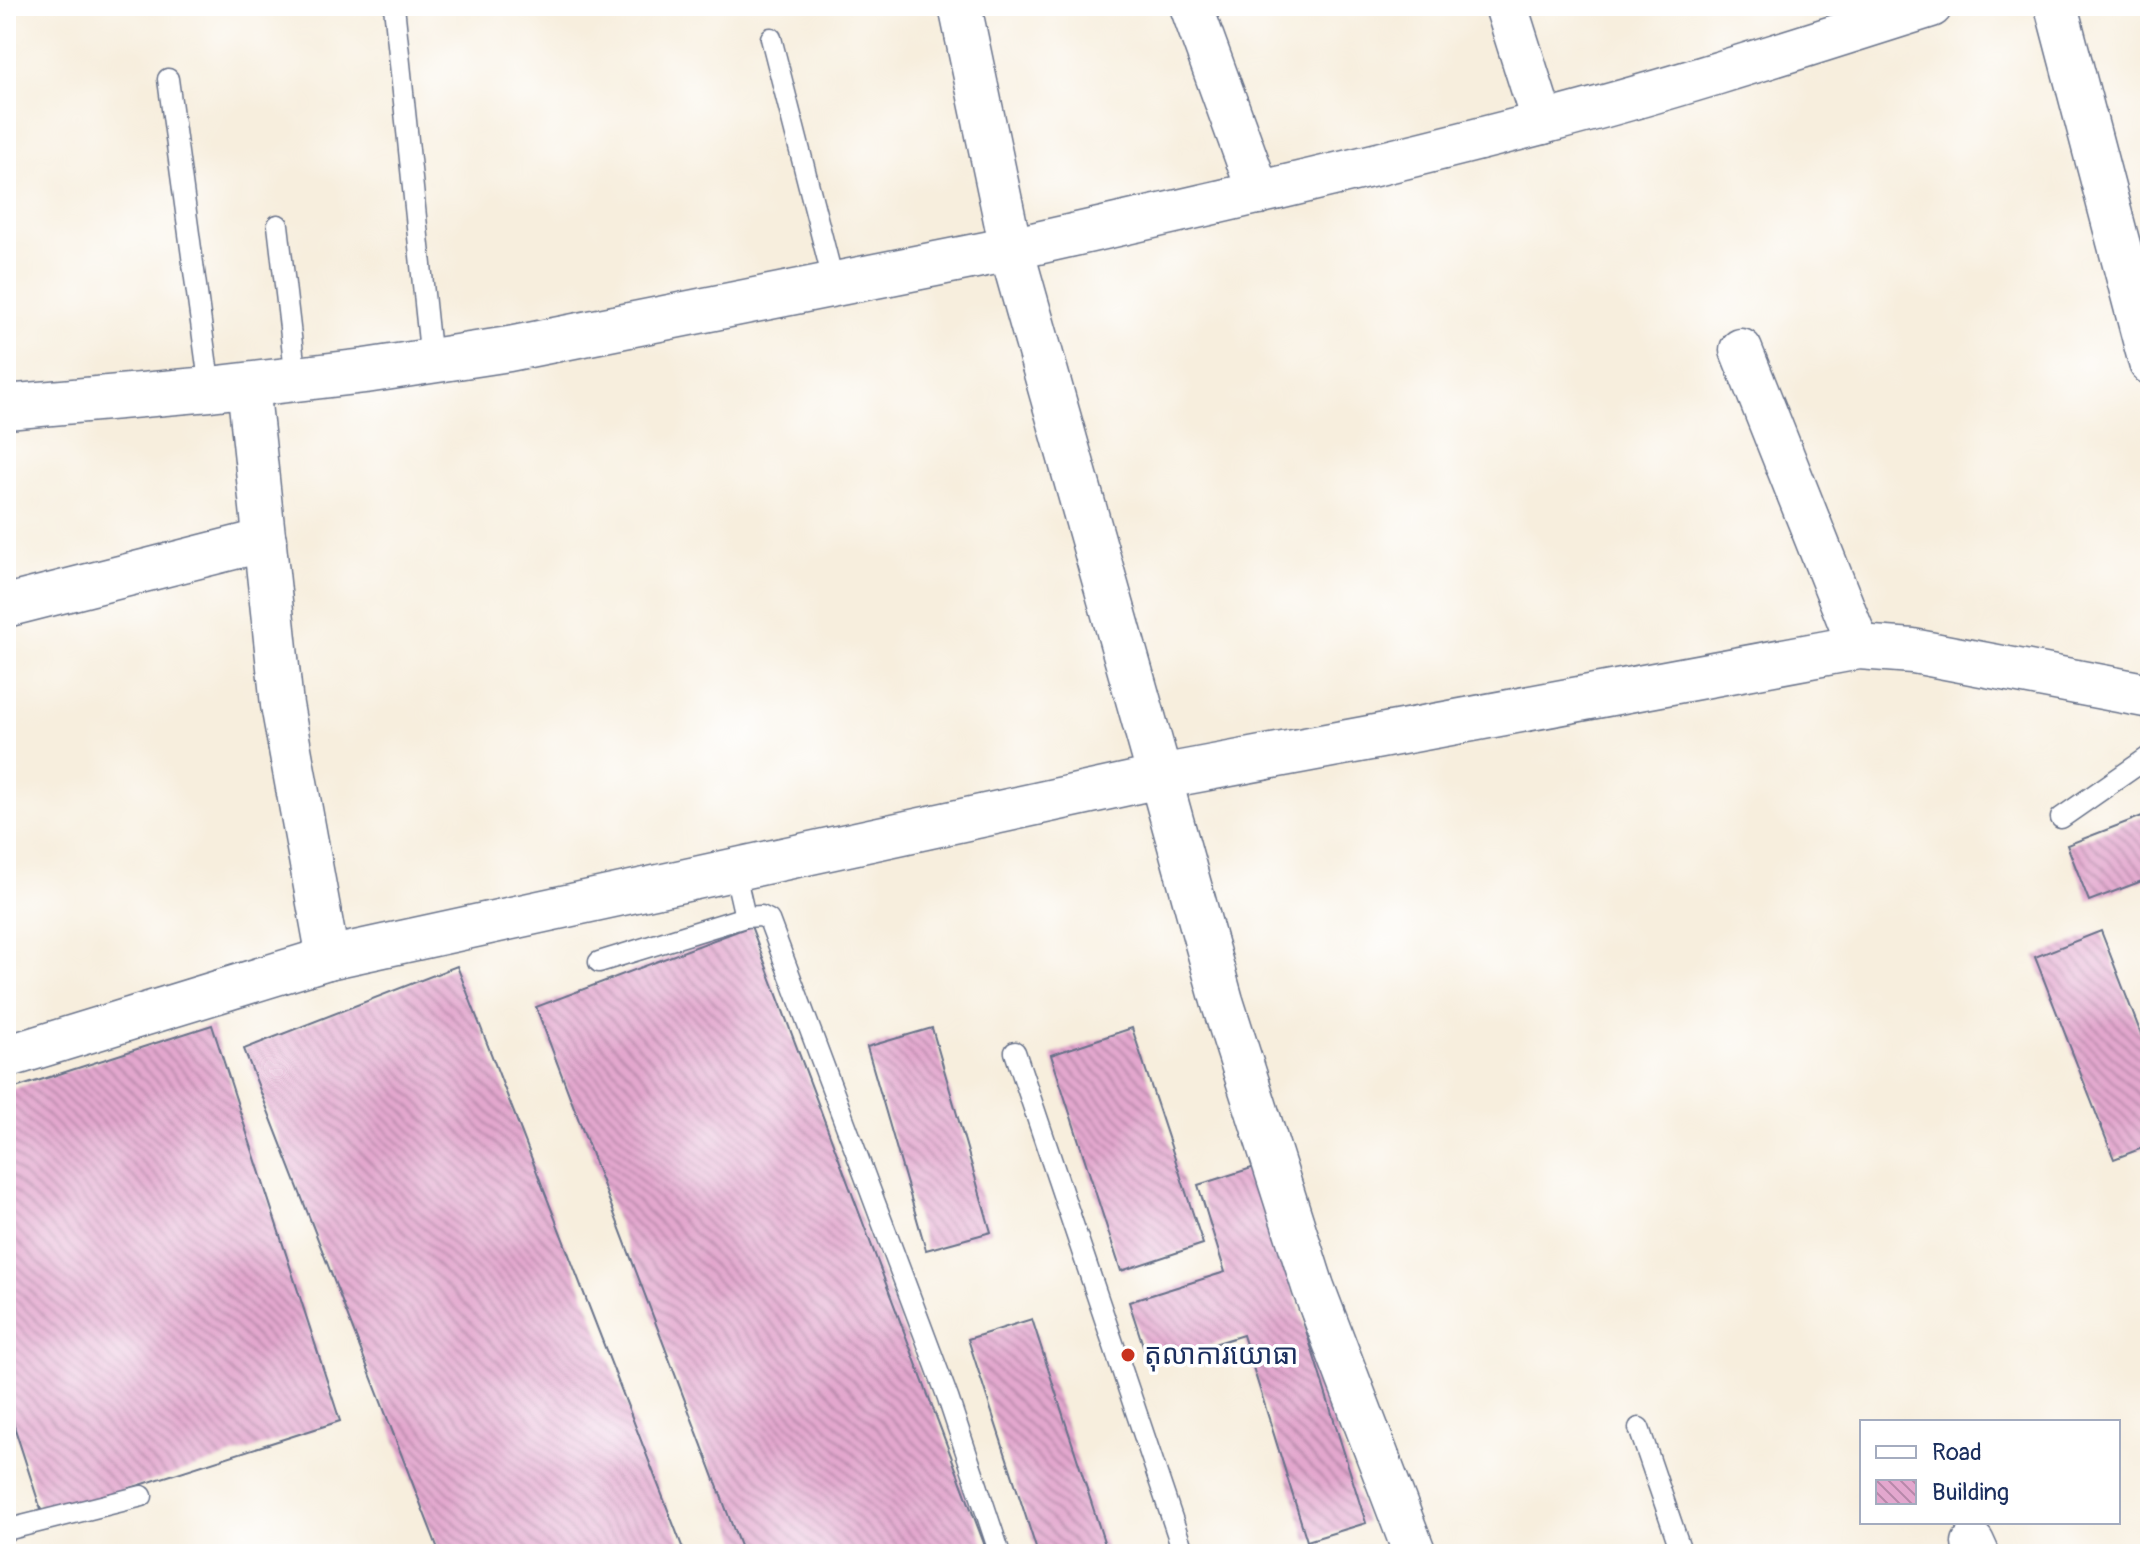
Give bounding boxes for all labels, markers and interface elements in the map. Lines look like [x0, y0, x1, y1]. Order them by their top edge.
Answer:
place label: តុលាការយោធា [1144, 1338, 1298, 1373]
marker: តុលាការយោធា [1119, 1346, 1137, 1364]
legend [1860, 1420, 2120, 1524]
text: Road [1932, 1438, 1982, 1467]
text: Building [1932, 1478, 2009, 1507]

